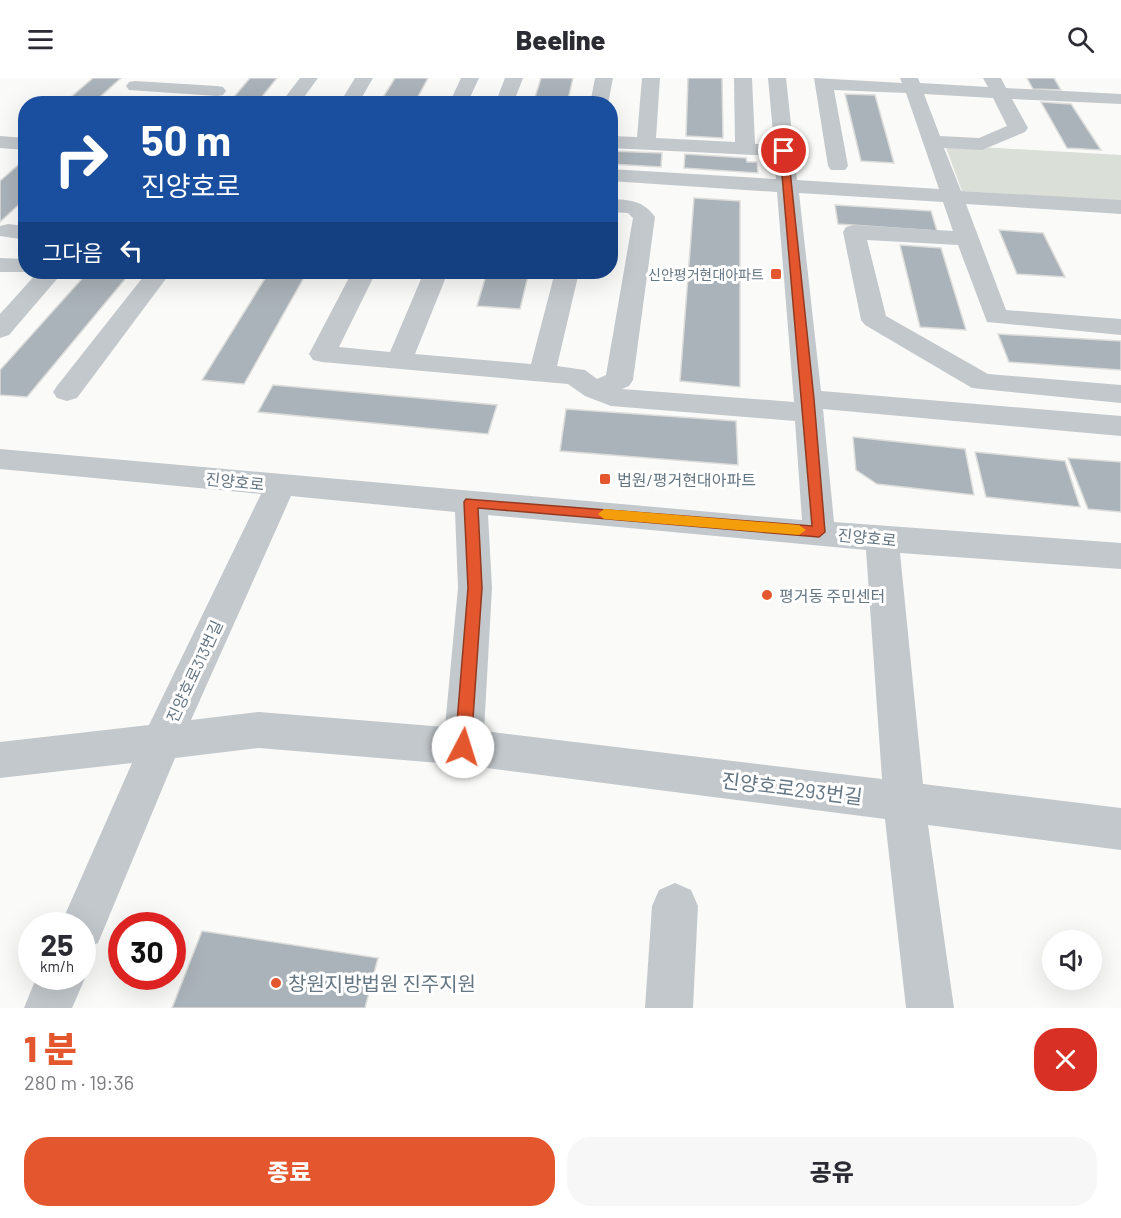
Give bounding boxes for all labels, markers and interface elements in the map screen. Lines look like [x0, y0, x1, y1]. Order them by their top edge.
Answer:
icon: menu [24, 23, 57, 56]
text: Beeline [516, 23, 605, 55]
icon: search [1064, 23, 1097, 56]
text: 50 m [141, 114, 231, 164]
icon: right [42, 120, 120, 198]
pin [758, 125, 809, 176]
icon: arrive [767, 134, 800, 167]
text: 진양호로 [141, 169, 240, 201]
icon: left [115, 234, 148, 267]
text: 그다음 [42, 239, 103, 265]
place label: 신안평거현대아파트 [648, 266, 764, 283]
marker: 신안평거현대아파트 [769, 267, 783, 281]
street label: 진양호로 [205, 468, 266, 494]
place label: 법원/평거현대아파트 [617, 470, 756, 489]
marker: 법원/평거현대아파트 [598, 472, 612, 486]
street label: 진양호로 [837, 524, 898, 550]
place label: 평거동 주민센터 [779, 586, 885, 605]
marker: 평거동 주민센터 [760, 588, 774, 602]
street label: 진양호로313번길 [162, 617, 226, 725]
position arrow [431, 715, 495, 779]
street label: 진양호로293번길 [720, 767, 864, 809]
speed limit sign: 30 [108, 912, 186, 990]
text: 25 [41, 926, 73, 962]
map controls [1042, 930, 1102, 990]
button: sound [1042, 930, 1102, 990]
text: km/h [40, 957, 74, 975]
place label: 창원지방법원 진주지원 [288, 971, 476, 995]
marker: 창원지방법원 진주지원 [269, 976, 283, 990]
text: 1 분 [24, 1026, 77, 1069]
button: close [1034, 1028, 1097, 1091]
text: 280 m · 19:36 [24, 1070, 134, 1094]
button: 종료 [24, 1137, 555, 1206]
button: 공유 [567, 1137, 1097, 1206]

